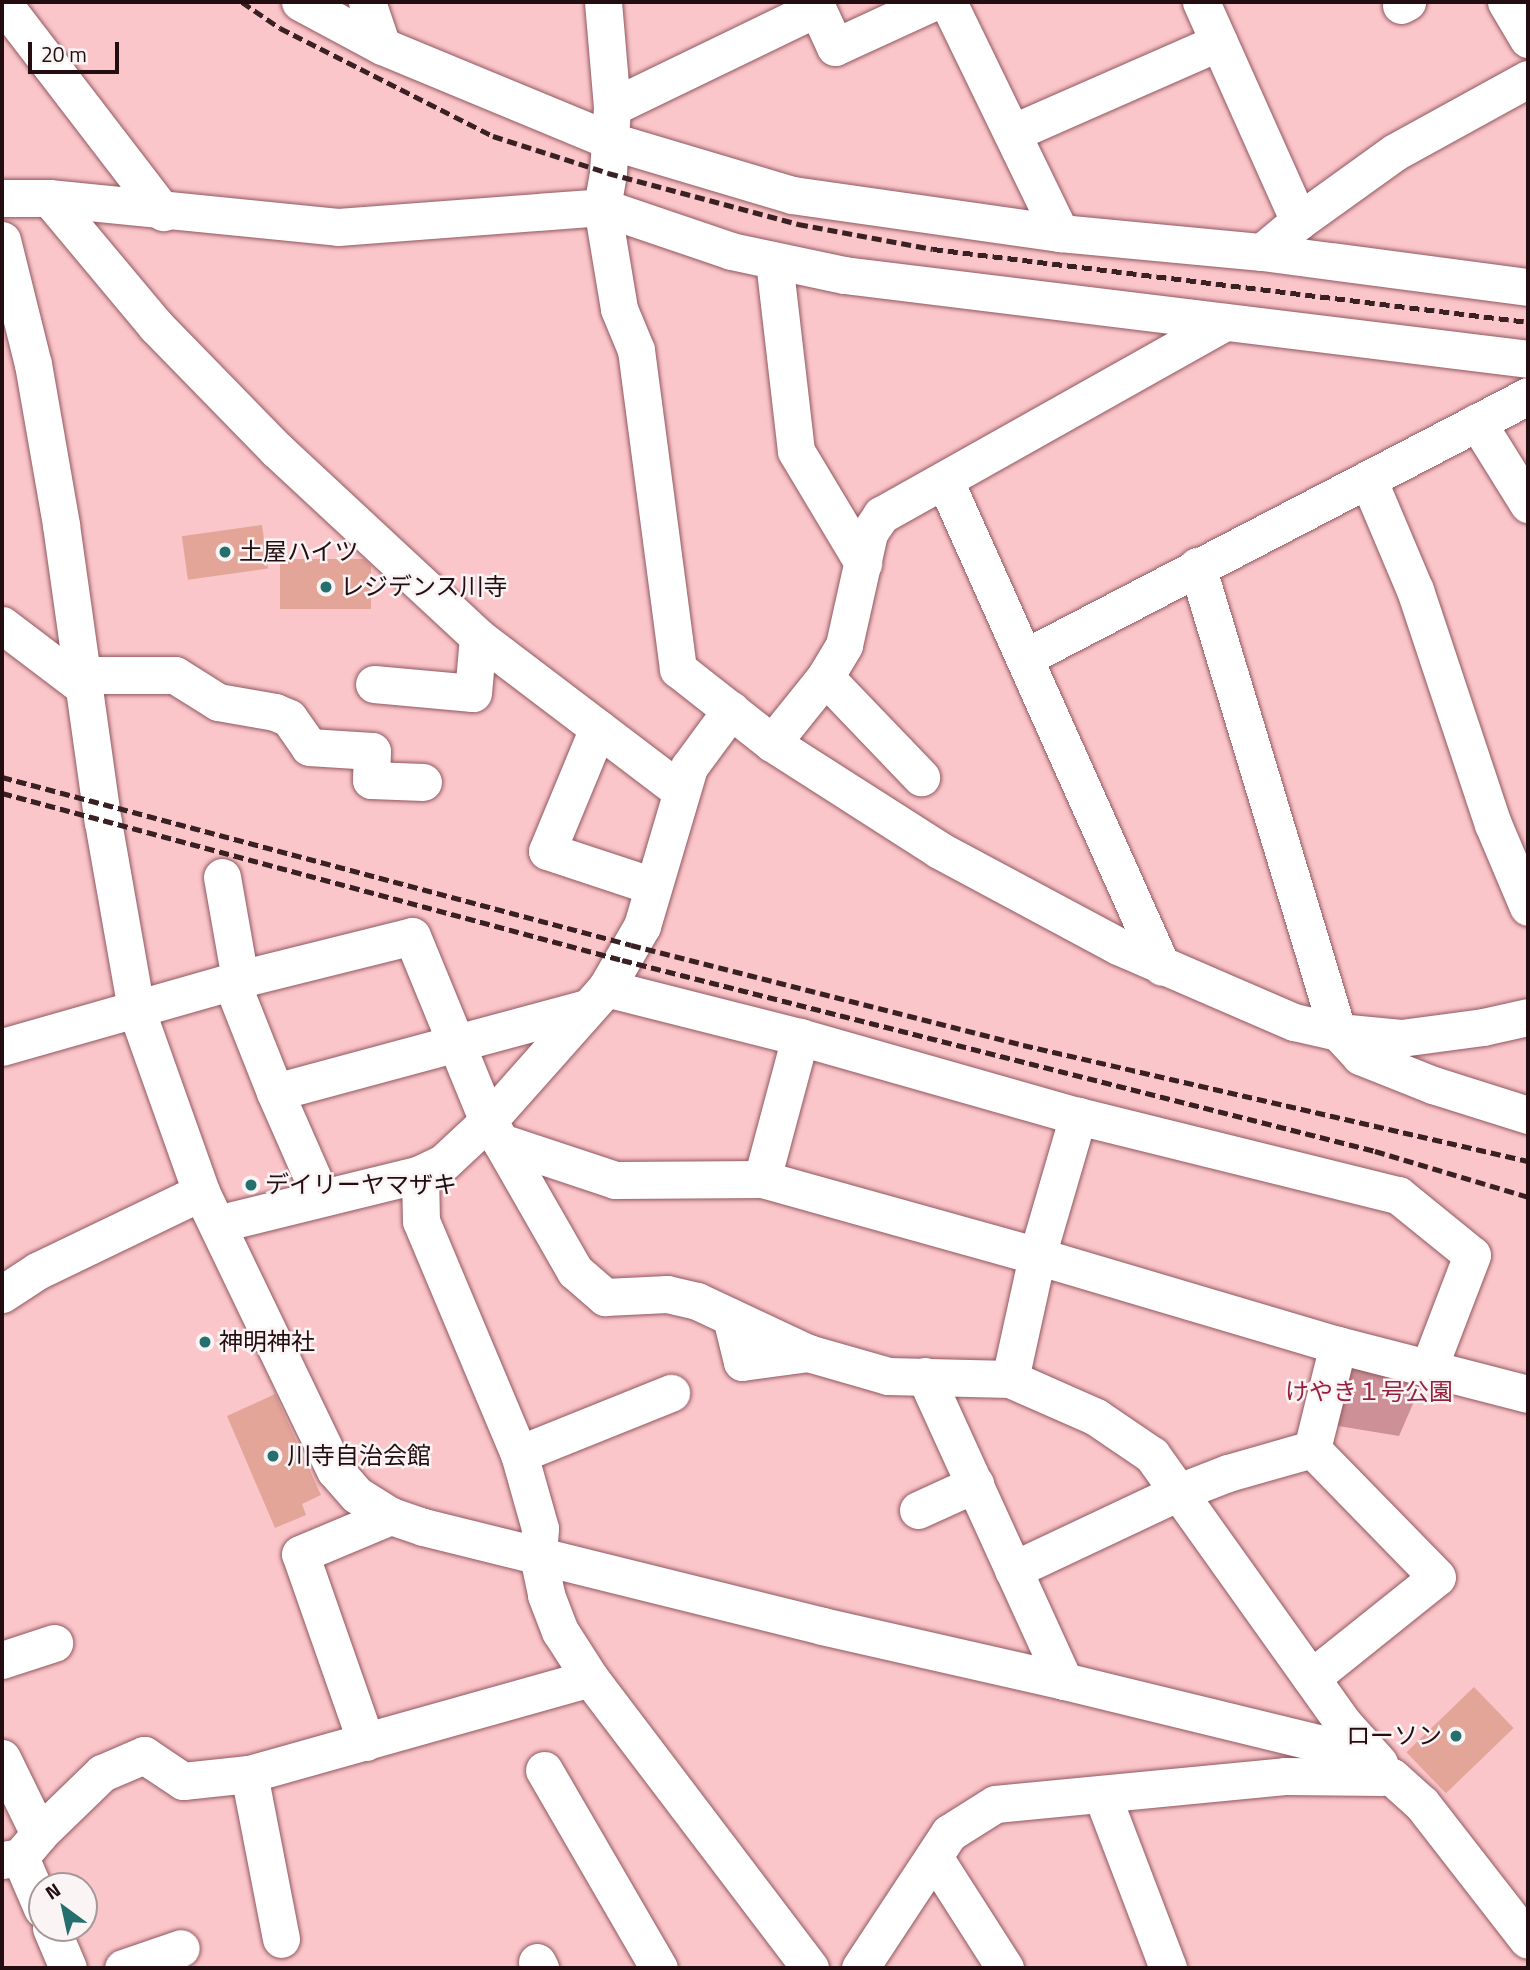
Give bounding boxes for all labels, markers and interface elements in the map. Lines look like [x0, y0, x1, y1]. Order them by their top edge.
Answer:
scale bar [32, 28, 122, 72]
text: 20 m [41, 38, 87, 70]
place label: 土屋ハイツ [239, 538, 359, 566]
marker: 土屋ハイツ [217, 544, 233, 560]
place label: レジデンス川寺 [340, 573, 508, 601]
marker: レジデンス川寺 [318, 579, 334, 595]
place label: デイリーヤマザキ [265, 1171, 457, 1199]
marker: デイリーヤマザキ [243, 1177, 259, 1193]
place label: 神明神社 [219, 1328, 315, 1356]
marker: 神明神社 [197, 1334, 213, 1350]
park label: けやき１号公園 [1285, 1378, 1453, 1406]
place label: 川寺自治会館 [287, 1442, 431, 1470]
marker: 川寺自治会館 [265, 1448, 281, 1464]
place label: ローソン [1346, 1722, 1442, 1750]
marker: ローソン [1448, 1728, 1464, 1744]
north arrow [28, 1872, 98, 1942]
text: N [39, 1875, 66, 1906]

